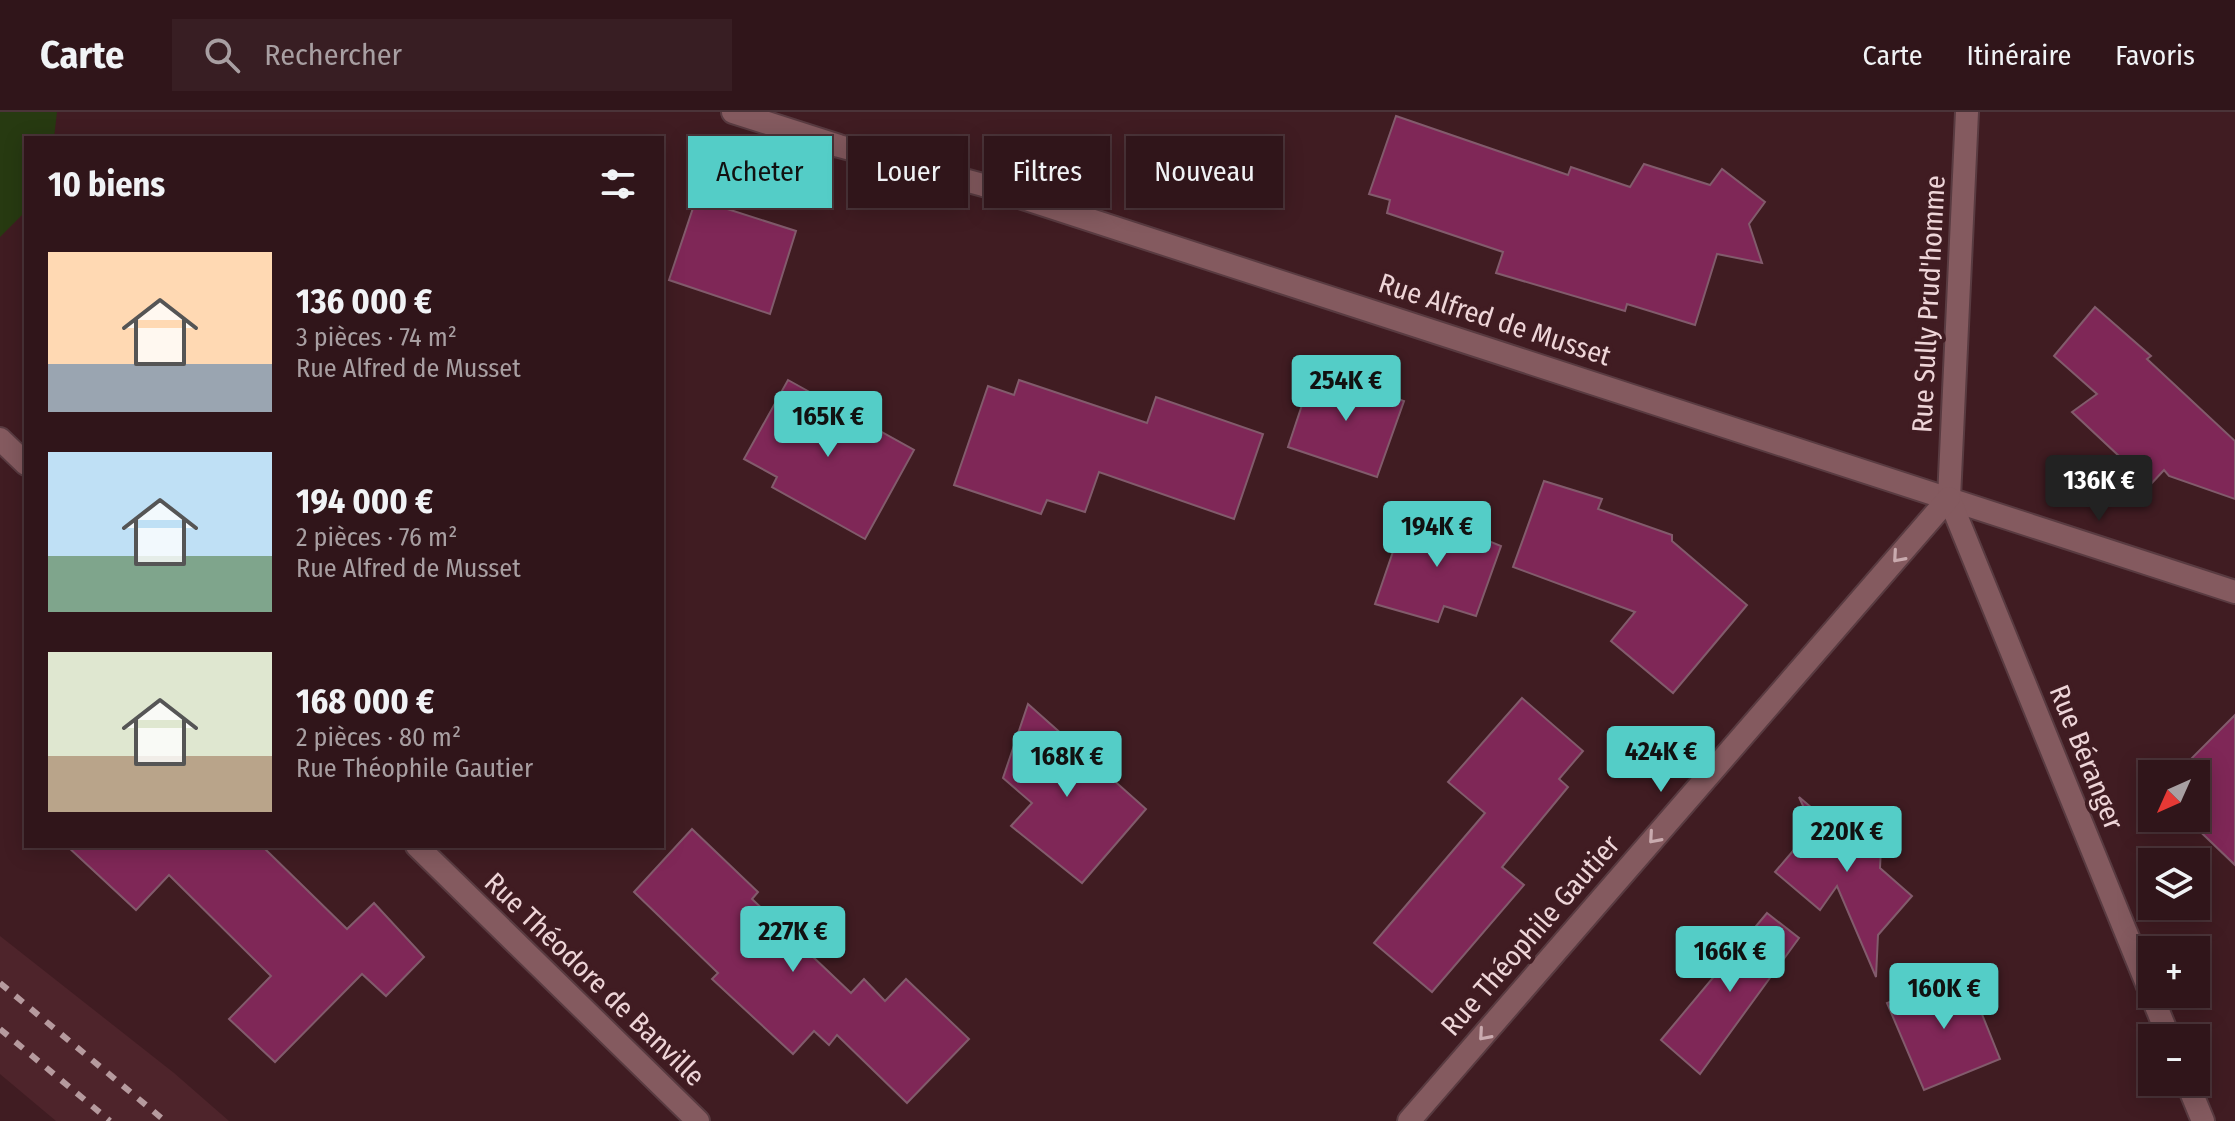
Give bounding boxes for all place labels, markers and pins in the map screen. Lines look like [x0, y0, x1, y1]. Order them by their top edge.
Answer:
pin: 254K € [1281, 355, 1411, 423]
pin: 165K € [763, 391, 893, 459]
pin: 136K € [2034, 455, 2164, 523]
pin: 194K € [1372, 501, 1502, 569]
pin: 424K € [1596, 726, 1726, 794]
pin: 168K € [1002, 731, 1132, 799]
pin: 220K € [1782, 806, 1912, 874]
pin: 227K € [728, 906, 858, 974]
pin: 166K € [1665, 926, 1795, 994]
pin: 160K € [1879, 963, 2009, 1031]

